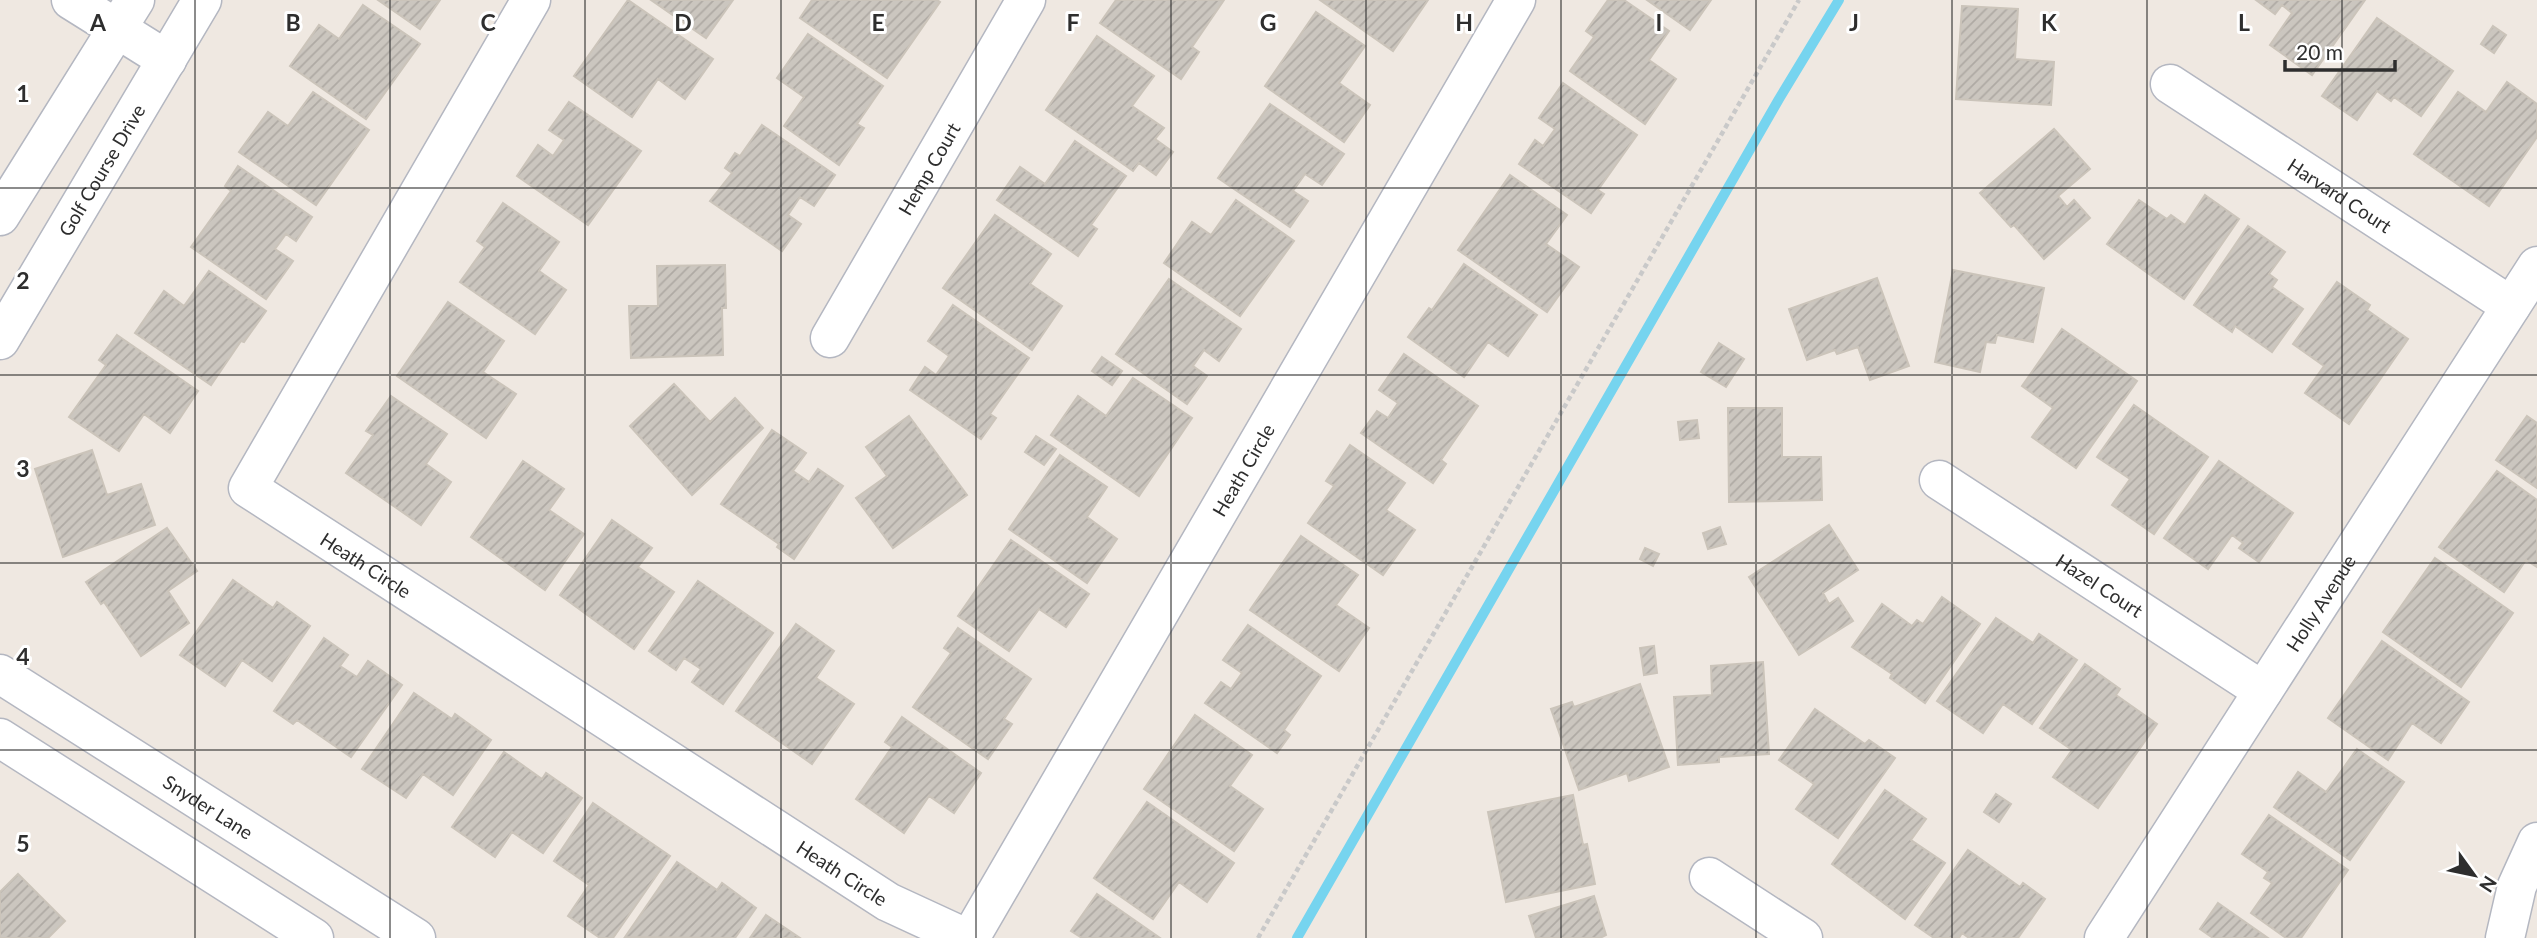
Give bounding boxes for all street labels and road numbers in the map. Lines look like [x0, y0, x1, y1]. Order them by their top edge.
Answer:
street label: Golf Course Drive [53, 100, 149, 240]
street label: Hemp Court [893, 118, 964, 219]
street label: Harvard Court [2284, 153, 2397, 237]
street label: Heath Circle [1207, 419, 1279, 520]
street label: Heath Circle [317, 527, 416, 602]
street label: Hazel Court [2052, 548, 2148, 622]
street label: Holly Avenue [2281, 550, 2360, 655]
street label: Snyder Lane [159, 769, 258, 843]
street label: Heath Circle [793, 835, 892, 910]

